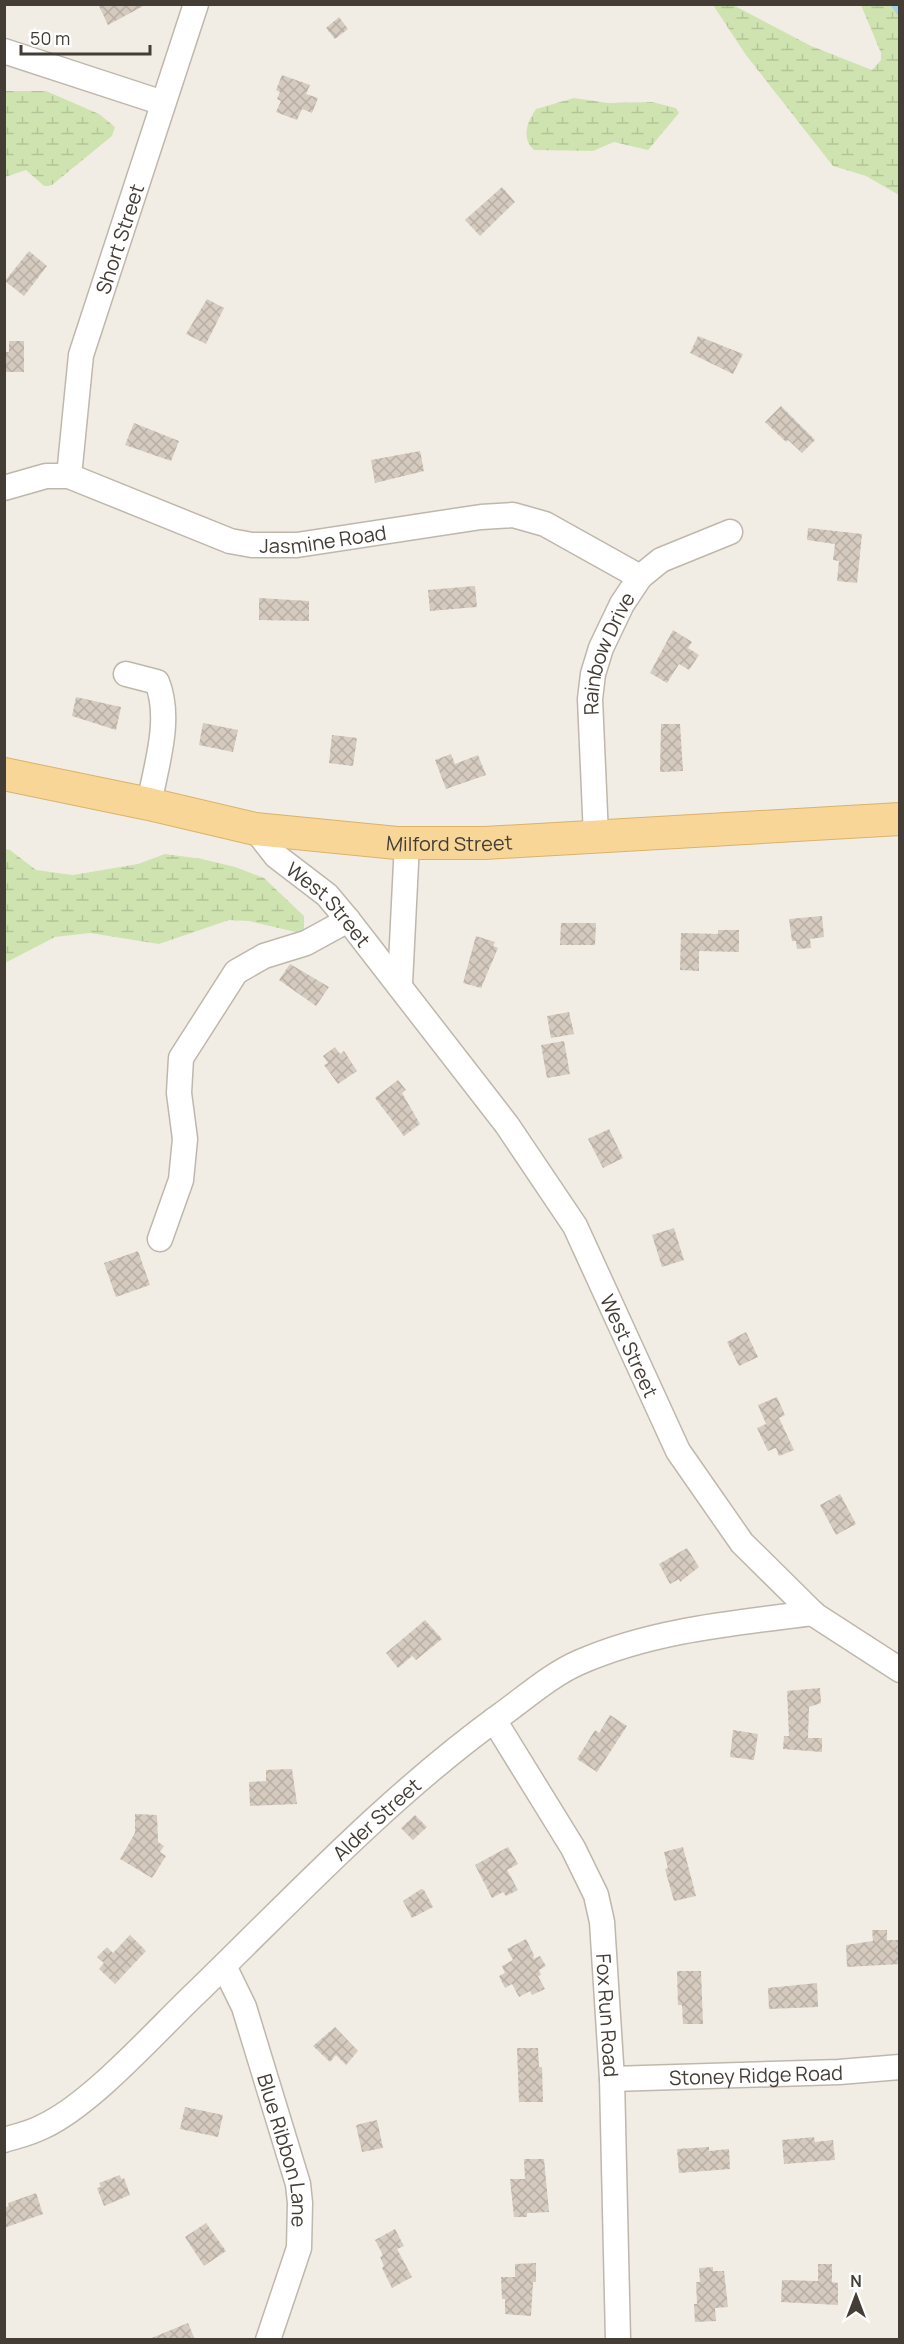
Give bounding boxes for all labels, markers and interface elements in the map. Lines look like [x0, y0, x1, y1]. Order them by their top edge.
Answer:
scale bar [21, 18, 150, 56]
text: 50 m [30, 26, 70, 50]
street label: Short Street [89, 180, 150, 297]
street label: Jasmine Road [260, 518, 388, 559]
street label: Rainbow Drive [576, 586, 640, 716]
street label: Milford Street [385, 828, 513, 857]
street label: West Street [281, 855, 377, 952]
street label: West Street [595, 1290, 665, 1402]
street label: Alder Street [326, 1771, 426, 1866]
street label: Fox Run Road [591, 1953, 625, 2078]
street label: Stoney Ridge Road [669, 2058, 843, 2091]
street label: Blue Ribbon Lane [252, 2070, 314, 2228]
north arrow [826, 2266, 886, 2326]
text: N [850, 2270, 862, 2292]

